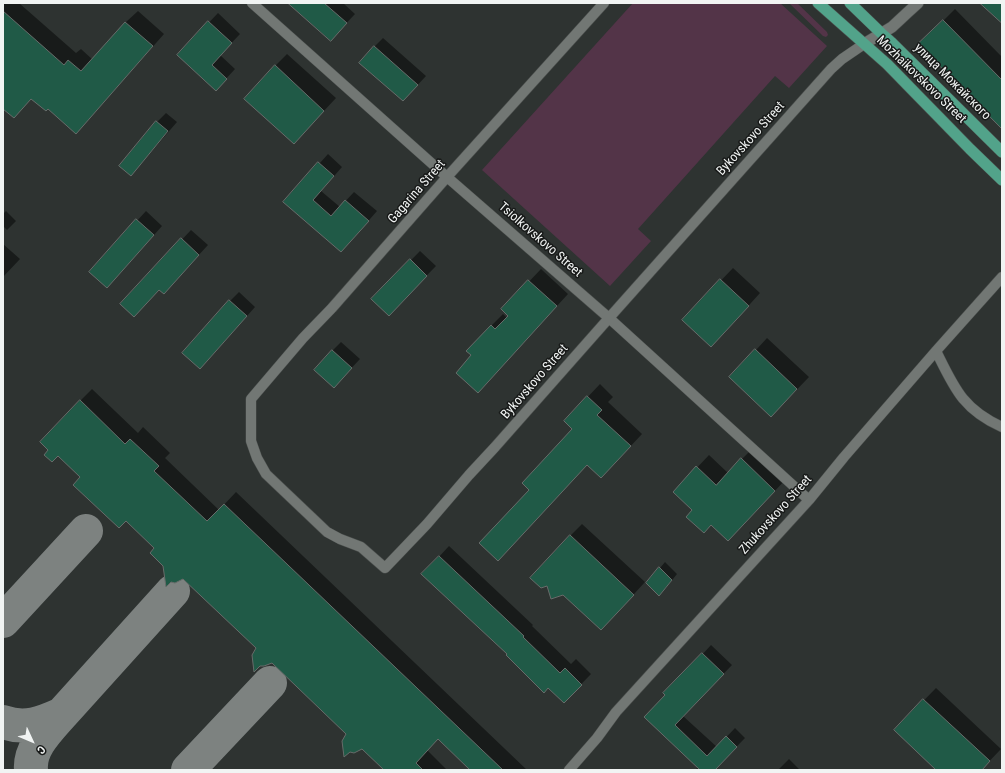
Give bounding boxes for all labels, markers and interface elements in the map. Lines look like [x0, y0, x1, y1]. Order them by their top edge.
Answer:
street label: Mozhaikovskovo Street [873, 33, 969, 127]
street label: улица Можайского [910, 40, 994, 124]
street label: Bykovskovo Street [714, 99, 788, 179]
street label: Gagarina Street [385, 157, 449, 227]
street label: Tsiolkovskovo Street [495, 199, 585, 281]
street label: Bykovskovo Street [498, 341, 572, 423]
street label: Zhukovskovo Street [736, 472, 816, 558]
north arrow [12, 721, 52, 761]
text: С [34, 743, 48, 756]

